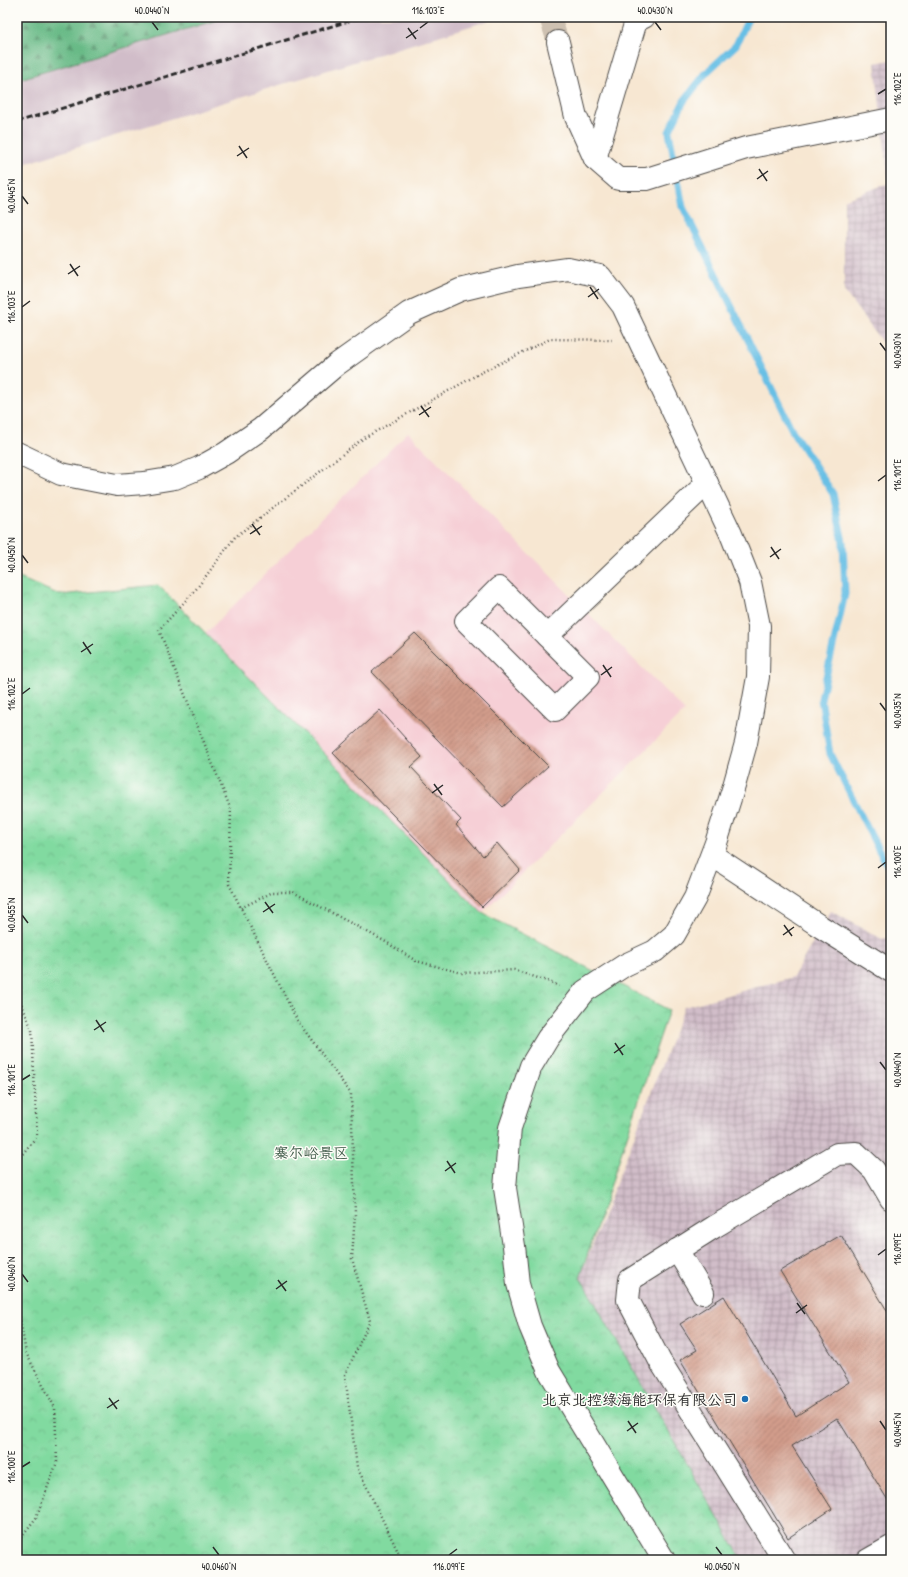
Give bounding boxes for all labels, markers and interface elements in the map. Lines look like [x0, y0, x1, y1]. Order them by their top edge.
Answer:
text: 40.0440°N [135, 4, 169, 17]
text: 116.103°E [412, 4, 445, 17]
text: 40.0430°N [637, 4, 673, 17]
text: 116.102°E [891, 72, 904, 105]
text: 40.0445°N [5, 179, 18, 213]
text: 116.103°E [5, 290, 18, 323]
text: 40.0430°N [891, 333, 904, 369]
text: 116.101°E [891, 458, 904, 491]
text: 40.0450°N [5, 538, 18, 572]
text: 116.102°E [5, 677, 18, 710]
text: 40.0435°N [891, 694, 904, 728]
text: 116.100°E [891, 845, 904, 878]
text: 40.0455°N [5, 898, 18, 932]
text: 40.0440°N [891, 1053, 904, 1087]
text: 116.101°E [5, 1063, 18, 1096]
park label: 寨尔峪景区 [273, 1142, 349, 1163]
text: 116.099°E [891, 1232, 904, 1265]
text: 40.0460°N [5, 1257, 18, 1291]
place label: 北京北控绿海能环保有限公司 [542, 1389, 737, 1410]
marker: 北京北控绿海能环保有限公司 [740, 1394, 750, 1404]
text: 40.0445°N [891, 1413, 904, 1447]
text: 116.100°E [5, 1450, 18, 1483]
text: 40.0460°N [202, 1560, 236, 1573]
text: 116.099°E [433, 1560, 466, 1573]
text: 40.0450°N [705, 1560, 739, 1573]

